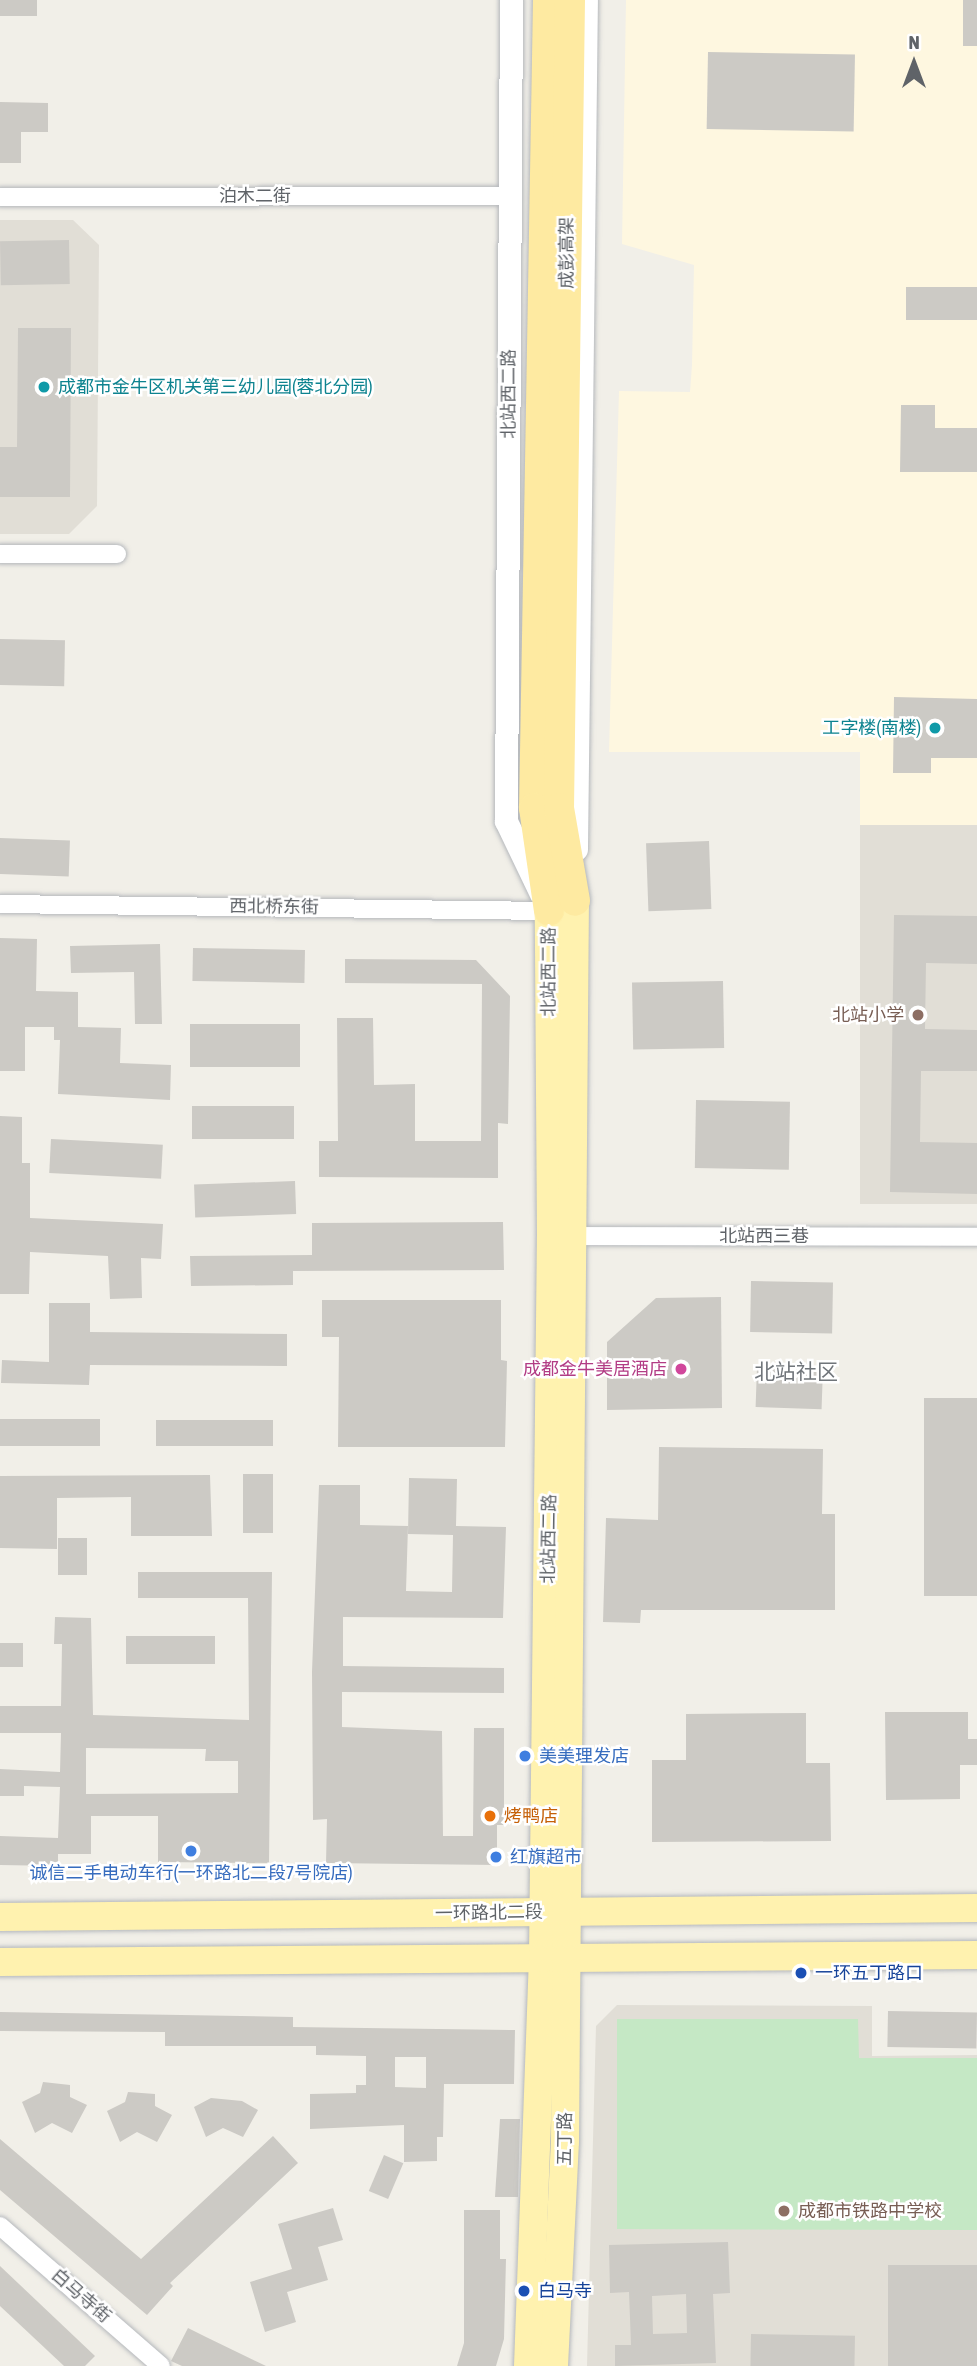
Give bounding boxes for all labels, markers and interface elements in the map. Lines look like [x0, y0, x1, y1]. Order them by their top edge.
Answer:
north arrow [879, 28, 949, 98]
text: N [908, 31, 920, 53]
street label: 泊木二街 [219, 185, 291, 207]
street label: 成彭高架 [556, 217, 578, 289]
street label: 北站西二路 [498, 349, 520, 439]
place label: 成都市金牛区机关第三幼儿园(蓉北分园) [58, 376, 373, 398]
marker: 成都市金牛区机关第三幼儿园(蓉北分园) [36, 379, 52, 395]
place label: 工字楼(南楼) [822, 717, 921, 739]
marker: 工字楼(南楼) [927, 720, 943, 736]
street label: 西北桥东街 [229, 895, 319, 919]
street label: 北站西二路 [538, 927, 560, 1017]
place label: 北站小学 [832, 1004, 904, 1026]
marker: 北站小学 [910, 1007, 926, 1023]
street label: 北站西三巷 [719, 1225, 809, 1247]
place label: 成都金牛美居酒店 [523, 1358, 667, 1380]
district label: 北站社区 [754, 1358, 838, 1384]
marker: 成都金牛美居酒店 [673, 1361, 689, 1377]
street label: 北站西二路 [537, 1494, 561, 1584]
place label: 美美理发店 [539, 1745, 629, 1767]
marker: 美美理发店 [517, 1748, 533, 1764]
place label: 烤鸭店 [504, 1805, 558, 1827]
marker: 烤鸭店 [482, 1808, 498, 1824]
marker: 诚信二手电动车行(一环路北二段7号院店) [183, 1843, 199, 1859]
place label: 红旗超市 [510, 1846, 582, 1868]
marker: 红旗超市 [488, 1849, 504, 1865]
place label: 诚信二手电动车行(一环路北二段7号院店) [29, 1862, 353, 1884]
street label: 一环路北二段 [435, 1901, 543, 1925]
place label: 一环五丁路口 [815, 1962, 923, 1984]
marker: 一环五丁路口 [793, 1965, 809, 1981]
street label: 五丁路 [554, 2112, 576, 2166]
place label: 成都市铁路中学校 [798, 2200, 942, 2222]
marker: 成都市铁路中学校 [776, 2203, 792, 2219]
street label: 白马寺街 [47, 2264, 115, 2328]
place label: 白马寺 [538, 2280, 592, 2302]
marker: 白马寺 [516, 2283, 532, 2299]

